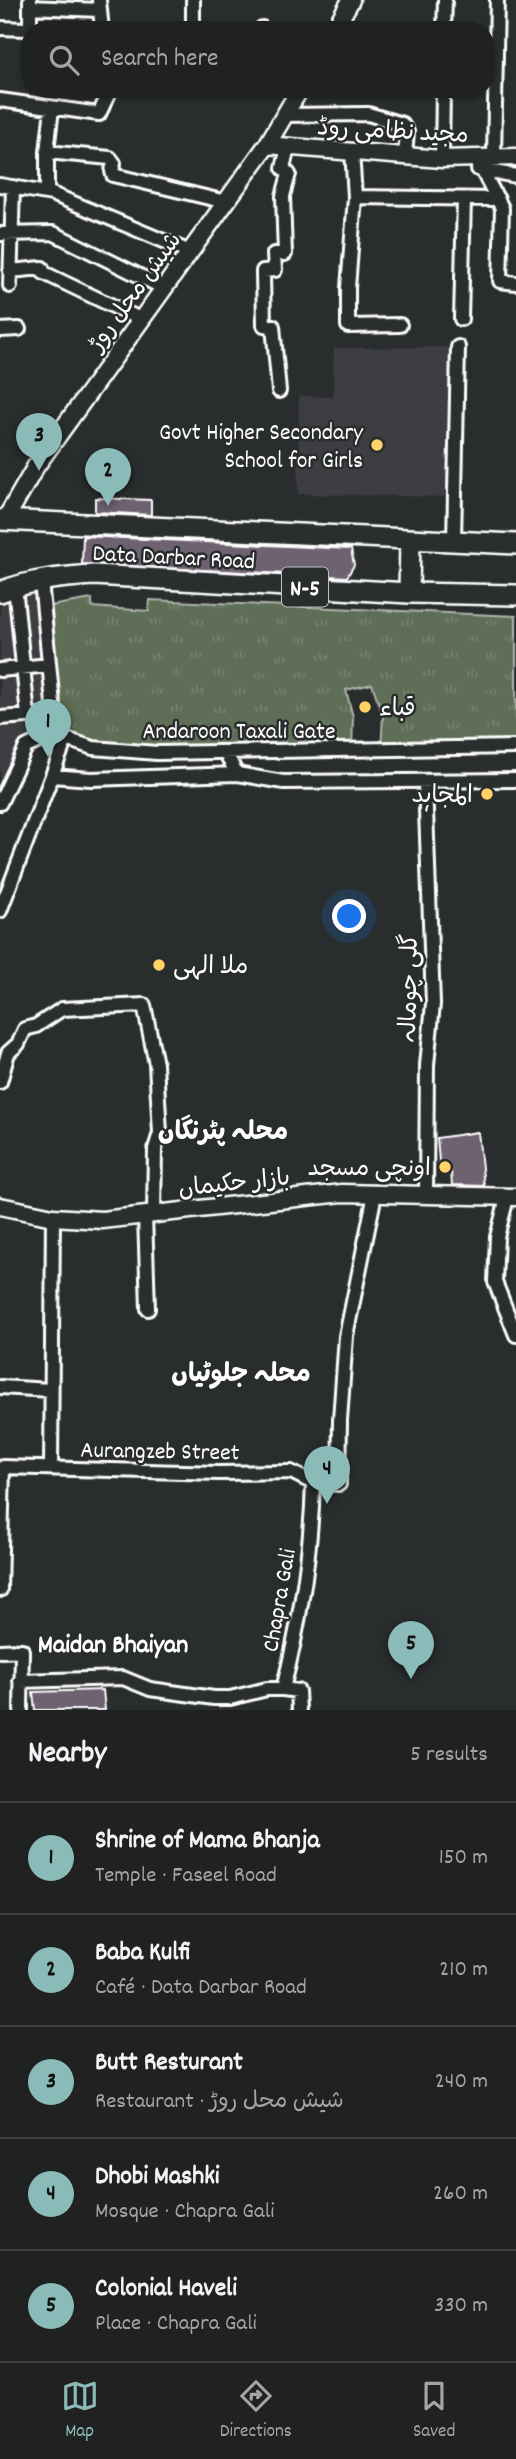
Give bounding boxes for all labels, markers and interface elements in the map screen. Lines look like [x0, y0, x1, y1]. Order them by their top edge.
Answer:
search box [21, 21, 495, 98]
icon: search [45, 41, 83, 79]
text: Search here [101, 41, 219, 78]
street label: مجید نظامی روڈ [316, 112, 469, 154]
street label: شیش محل روڑ [80, 226, 191, 361]
pin: 3 [16, 413, 62, 471]
place label: Govt Higher Secondary School for Girls [159, 417, 364, 479]
marker: Govt Higher Secondary School for Girls [369, 437, 385, 453]
pin: 2 [85, 448, 131, 506]
street label: Data Darbar Road [92, 538, 256, 580]
road number: N-5 [282, 568, 328, 607]
place label: قباء [379, 693, 416, 727]
pin: 1 [25, 699, 71, 757]
marker: قباء [357, 699, 373, 715]
street label: Andaroon Taxali Gate [143, 716, 335, 750]
place label: المجاہد [412, 780, 473, 814]
marker: المجاہد [479, 786, 495, 802]
your location [332, 899, 366, 933]
street label: گلی چومالہ [393, 933, 429, 1043]
place label: ملا الہی [173, 951, 248, 985]
marker: ملا الہی [151, 957, 167, 973]
district label: محلہ پٹرنگاں [158, 1114, 288, 1152]
place label: اونچی مسجد [307, 1153, 431, 1187]
marker: اونچی مسجد [437, 1159, 453, 1175]
street label: بازار حکیماں [177, 1162, 292, 1208]
district label: محلہ جلوٹیاں [171, 1357, 311, 1394]
street label: Aurangzeb Street [80, 1435, 240, 1471]
pin: 4 [304, 1446, 350, 1504]
street label: Chapra Gali [255, 1546, 307, 1655]
pin: 5 [388, 1621, 434, 1679]
district label: Maidan Bhaiyan [38, 1628, 188, 1665]
text: Nearby [28, 1734, 106, 1777]
text: 5 results [410, 1739, 488, 1772]
text: Shrine of Mama Bhanja [95, 1823, 320, 1860]
text: 1 [48, 1842, 54, 1875]
text: 150 m [439, 1842, 488, 1875]
text: Temple · Faseel Road [95, 1860, 277, 1893]
text: Baba Kulfi [95, 1935, 190, 1972]
text: 2 [46, 1954, 56, 1987]
text: 210 m [439, 1954, 488, 1987]
text: Café · Data Darbar Road [95, 1972, 307, 2005]
text: Butt Resturant [95, 2045, 243, 2082]
text: 3 [46, 2066, 56, 2099]
text: 240 m [435, 2066, 488, 2099]
text: Restaurant · شیش محل روڑ [95, 2086, 344, 2119]
text: Dhobi Mashki [95, 2159, 220, 2196]
text: 4 [46, 2178, 56, 2211]
text: 260 m [433, 2178, 488, 2211]
text: Mosque · Chapra Gali [95, 2196, 274, 2229]
text: Colonial Haveli [95, 2271, 237, 2308]
text: 5 [46, 2290, 56, 2323]
text: 330 m [434, 2290, 488, 2323]
text: Place · Chapra Gali [95, 2308, 257, 2341]
tab: Map [61, 2377, 99, 2446]
tab: Directions [220, 2377, 292, 2446]
tab: Saved [413, 2377, 455, 2446]

